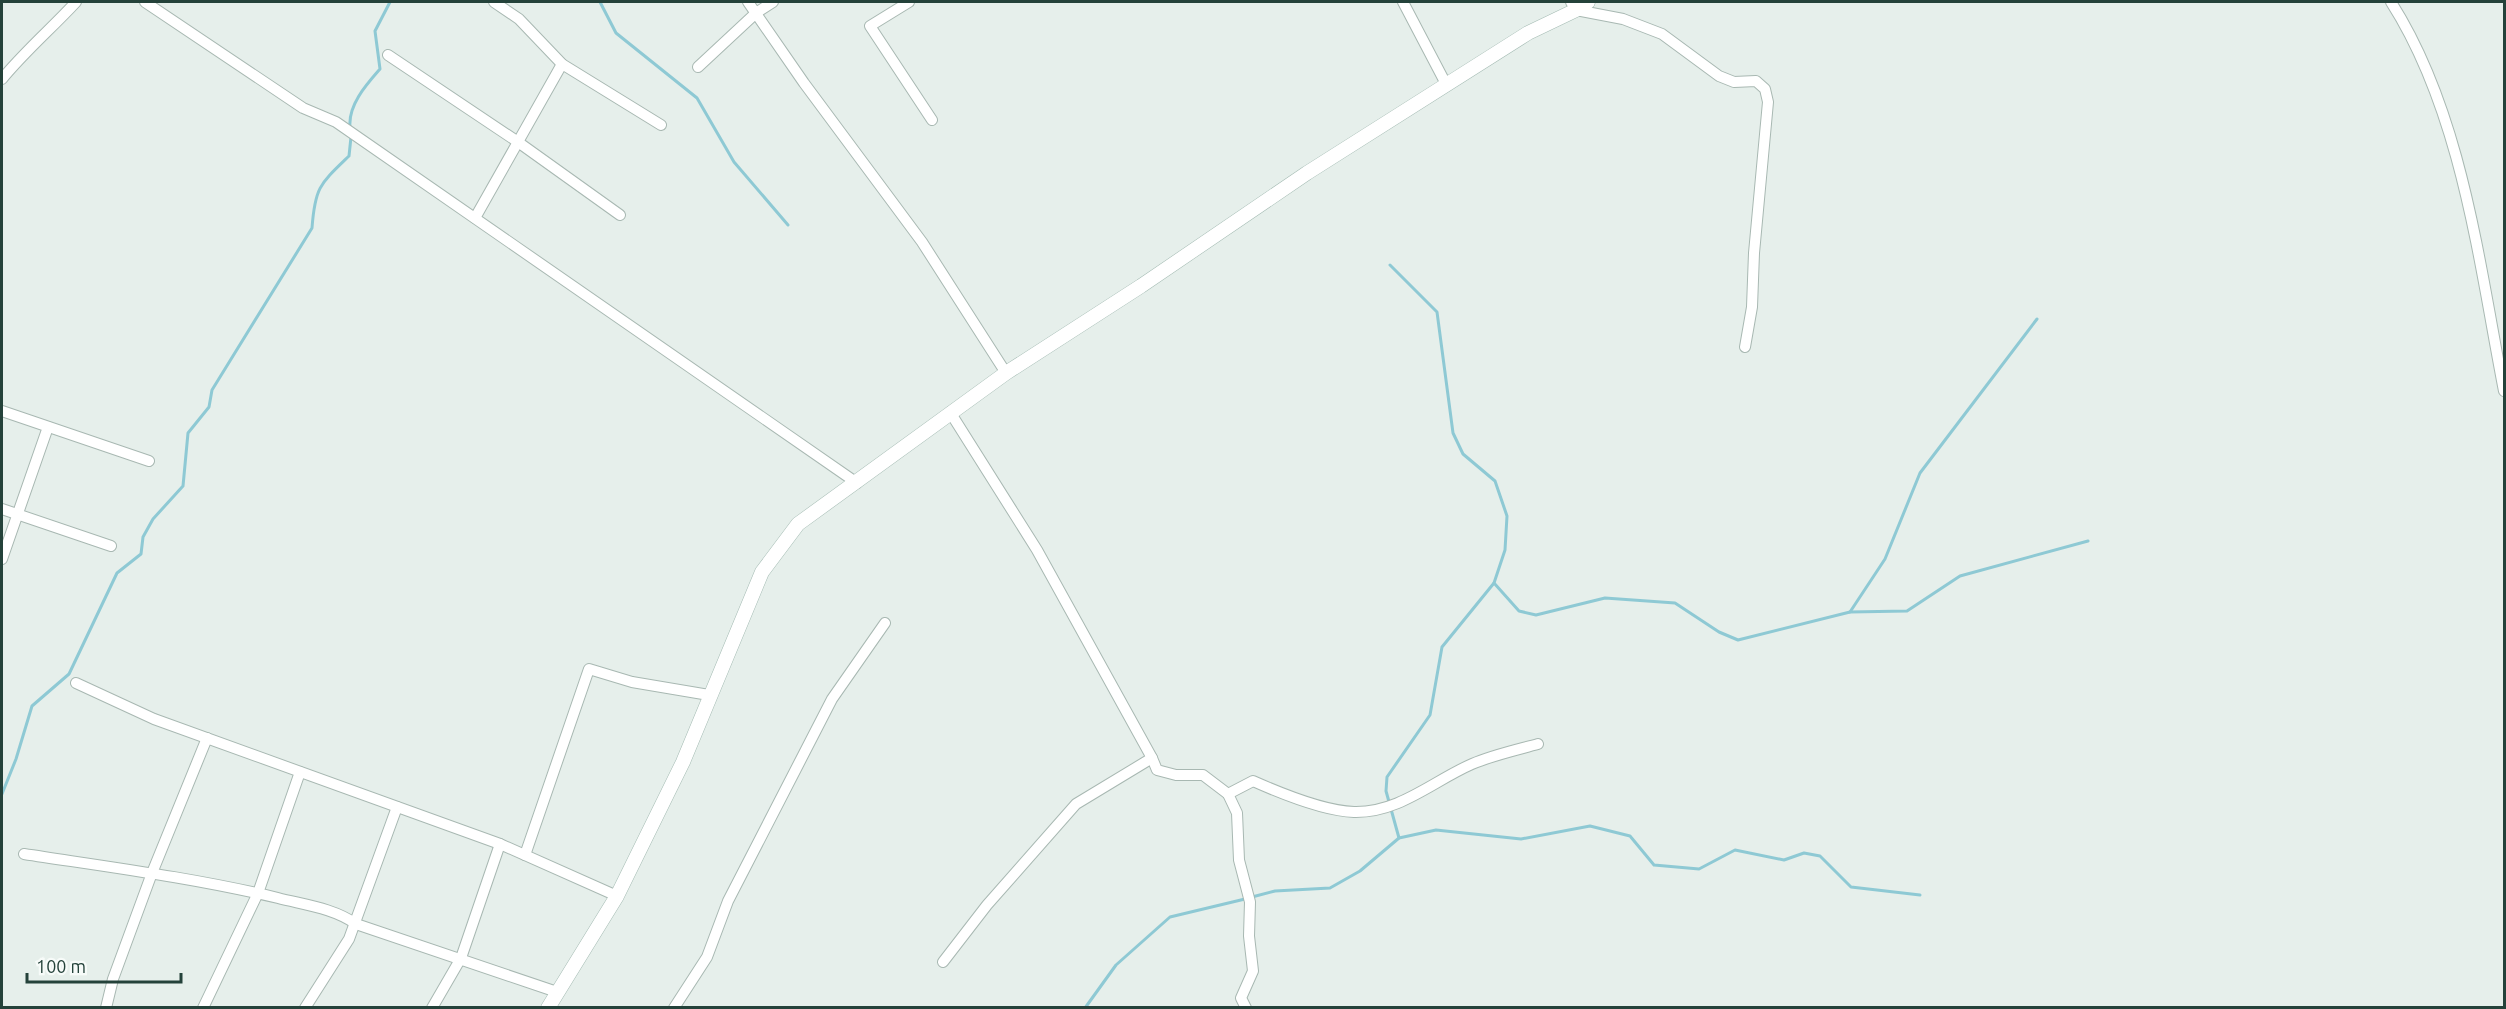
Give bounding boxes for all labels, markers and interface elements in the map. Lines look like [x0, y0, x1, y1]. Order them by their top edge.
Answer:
scale bar [27, 946, 182, 984]
text: 100 m [36, 956, 86, 976]

